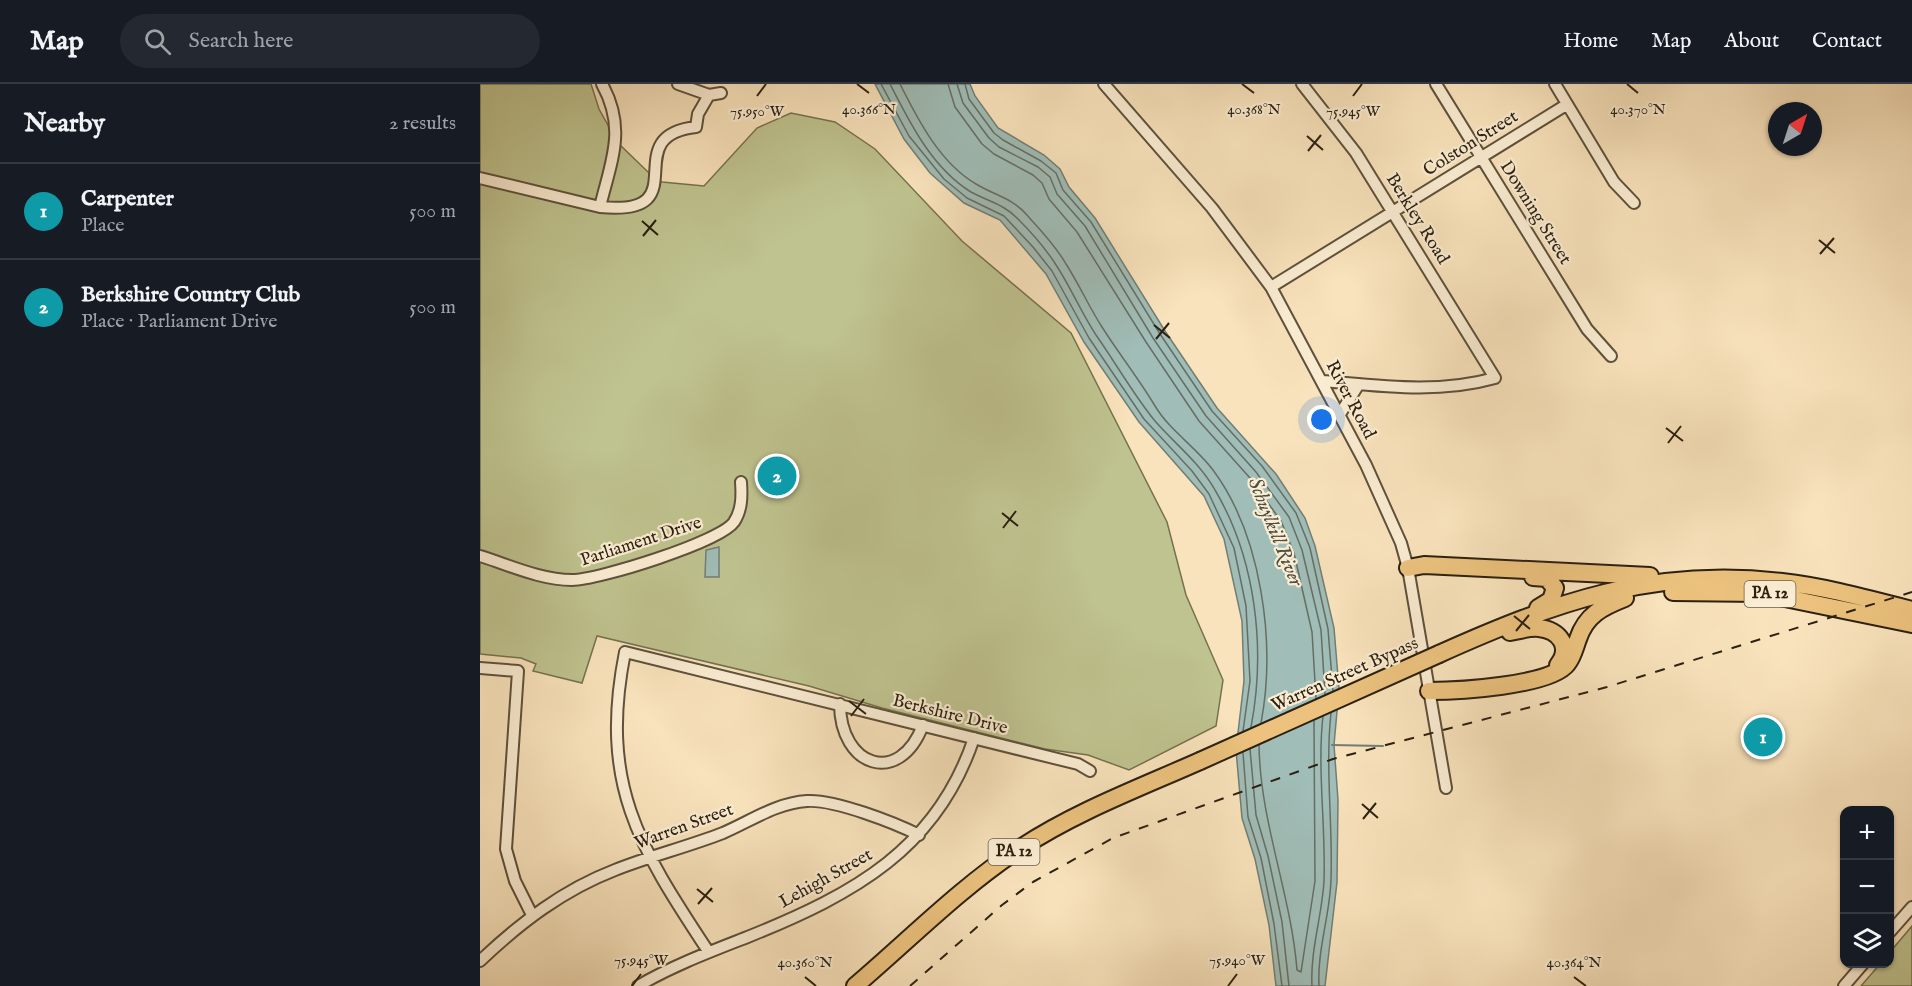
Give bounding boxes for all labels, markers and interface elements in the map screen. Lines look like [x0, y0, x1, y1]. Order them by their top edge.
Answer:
search box [120, 14, 540, 68]
text: Map [30, 24, 84, 59]
icon: search [141, 25, 174, 58]
text: Search here [189, 27, 293, 55]
text: Home [1563, 28, 1618, 55]
text: Map [1651, 28, 1691, 55]
text: About [1724, 28, 1779, 55]
text: Contact [1812, 28, 1882, 55]
text: 40.366°N [842, 100, 896, 119]
text: 40.368°N [1227, 100, 1281, 119]
text: 40.370°N [1610, 100, 1666, 119]
text: 75.950°W [730, 102, 785, 121]
text: 75.945°W [1326, 102, 1381, 121]
north arrow [1768, 102, 1822, 156]
street label: Colston Street [1419, 106, 1523, 182]
text: Nearby [24, 107, 105, 140]
text: 2 results [389, 111, 456, 136]
street label: Downing Street [1494, 157, 1576, 269]
street label: Berkley Road [1380, 169, 1454, 269]
text: Carpenter [81, 185, 174, 213]
text: 1 [40, 199, 47, 224]
text: 500 m [409, 199, 456, 224]
text: Place [81, 213, 124, 238]
text: Berkshire Country Club [81, 281, 300, 309]
text: 2 [39, 295, 48, 320]
text: 500 m [409, 295, 456, 320]
text: Place · Parliament Drive [81, 309, 277, 334]
street label: River Road [1320, 357, 1380, 444]
your location [1307, 405, 1336, 434]
pin: 2 [758, 454, 796, 498]
water label: Schuylkill River [1242, 474, 1309, 591]
street label: Parliament Drive [578, 512, 704, 572]
road number: PA 12 [1744, 581, 1796, 607]
street label: Warren Street Bypass [1268, 632, 1422, 718]
street label: Berkshire Drive [890, 690, 1010, 740]
pin: 1 [1744, 714, 1782, 760]
street label: Warren Street [631, 798, 737, 856]
map controls [1840, 806, 1894, 968]
button: + [1840, 806, 1894, 860]
road number: PA 12 [988, 839, 1040, 865]
street label: Lehigh Street [775, 844, 877, 914]
button: − [1840, 860, 1894, 914]
button: layers [1840, 914, 1894, 968]
text: 75.945°W [614, 951, 669, 970]
text: 75.940°W [1209, 951, 1266, 970]
text: 40.360°N [778, 953, 833, 972]
text: 40.364°N [1547, 953, 1601, 972]

